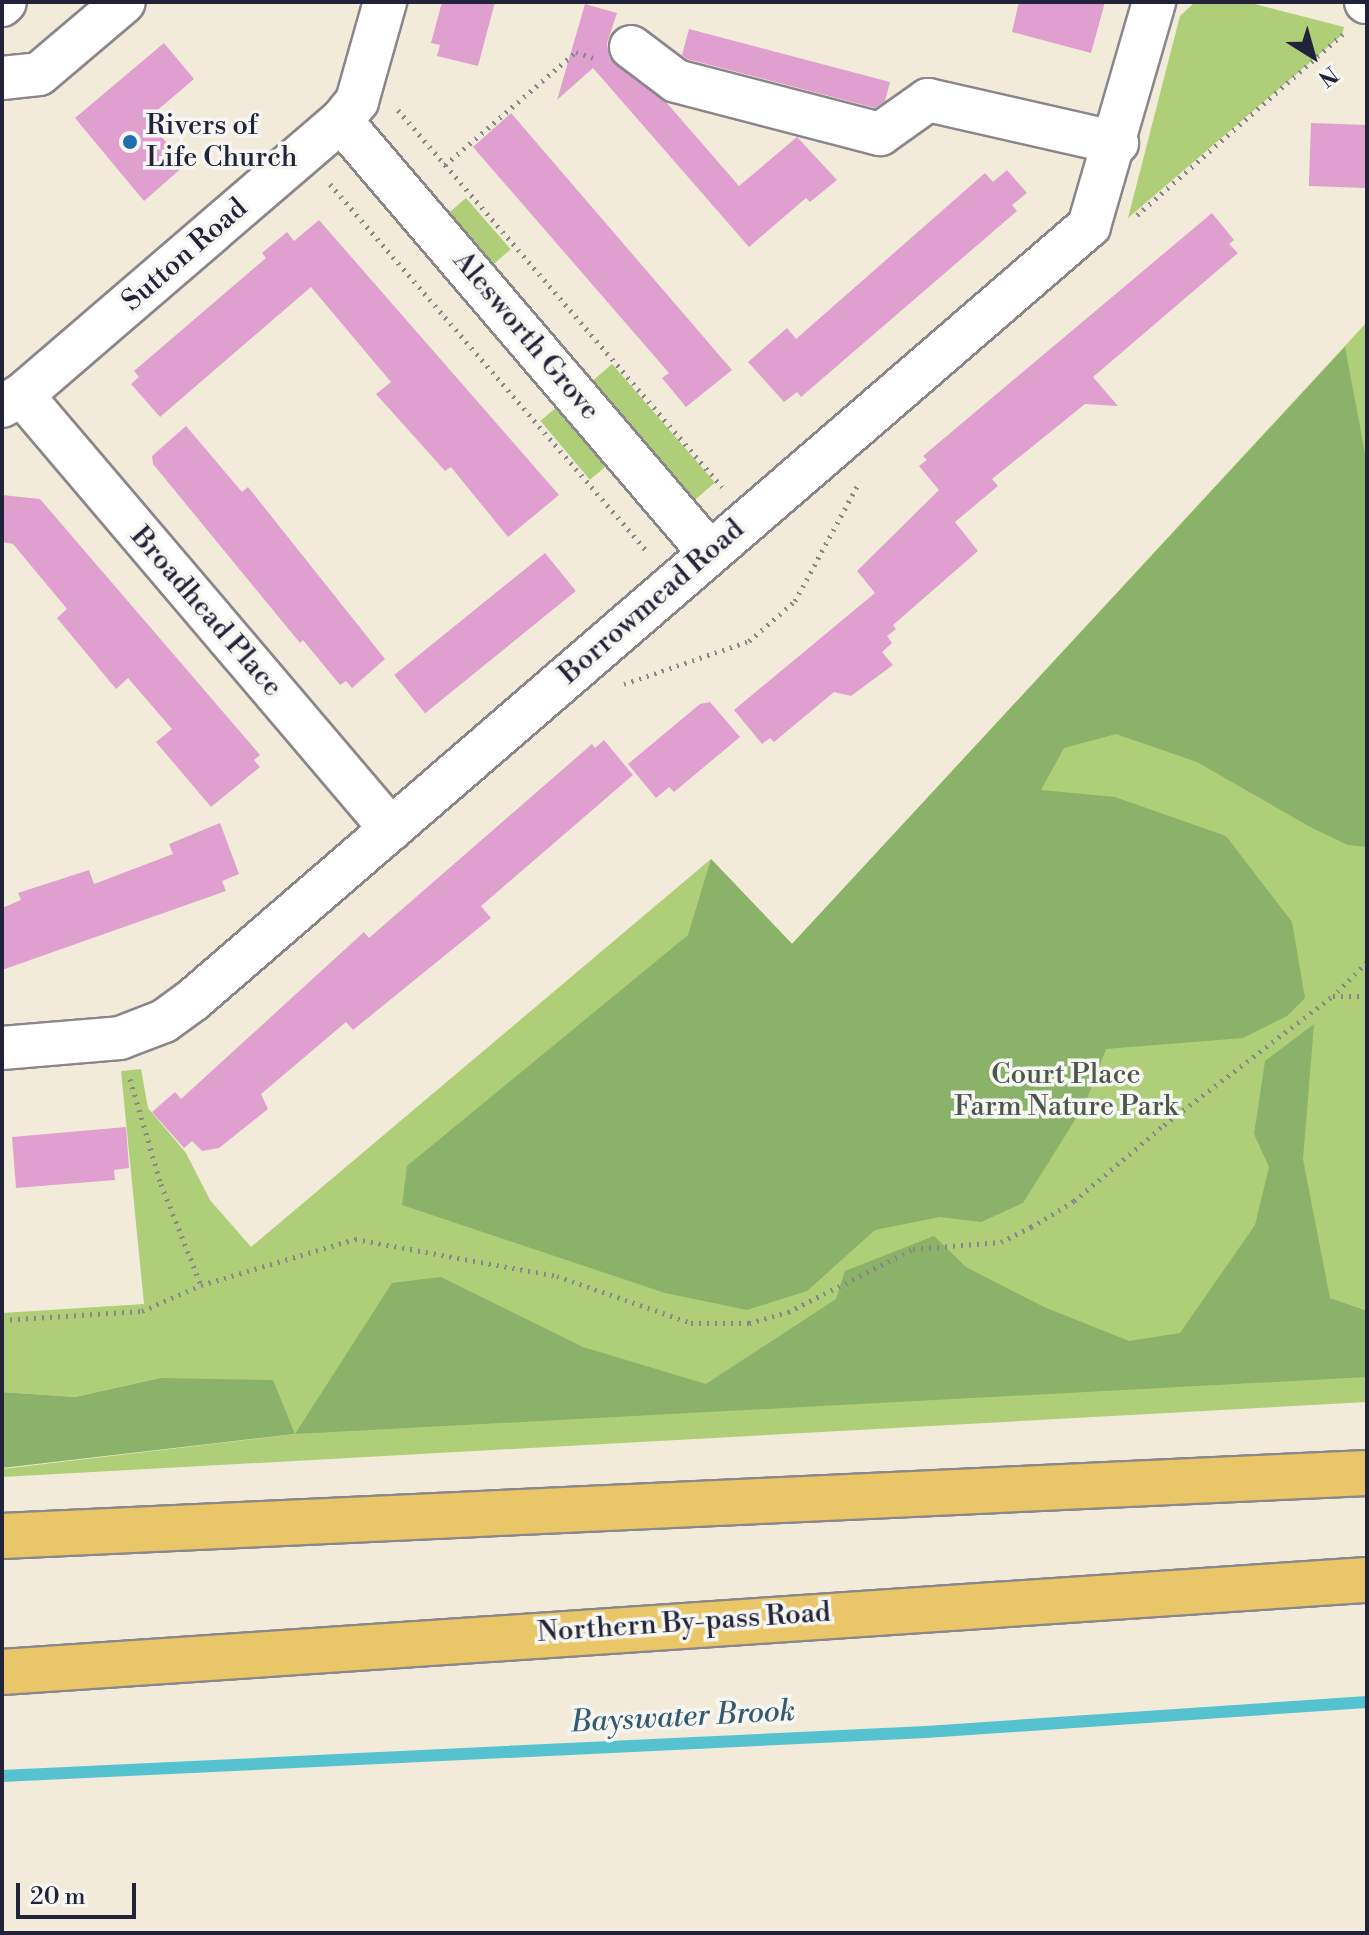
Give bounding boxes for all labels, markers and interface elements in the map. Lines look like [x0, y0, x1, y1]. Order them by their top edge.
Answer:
north arrow [1273, 16, 1353, 96]
text: N [1313, 60, 1343, 92]
place label: Rivers of Life Church [146, 109, 298, 175]
marker: Rivers of Life Church [121, 133, 139, 151]
street label: Sutton Road [116, 192, 254, 318]
street label: Alesworth Grove [446, 245, 606, 427]
street label: Borrowmead Road [553, 513, 751, 691]
street label: Broadhead Place [123, 520, 289, 704]
park label: Court Place Farm Nature Park [954, 1058, 1178, 1124]
street label: Northern By-pass Road [536, 1596, 832, 1650]
water label: Bayswater Brook [570, 1693, 796, 1741]
scale bar [20, 1867, 140, 1917]
text: 20 m [30, 1882, 86, 1912]

